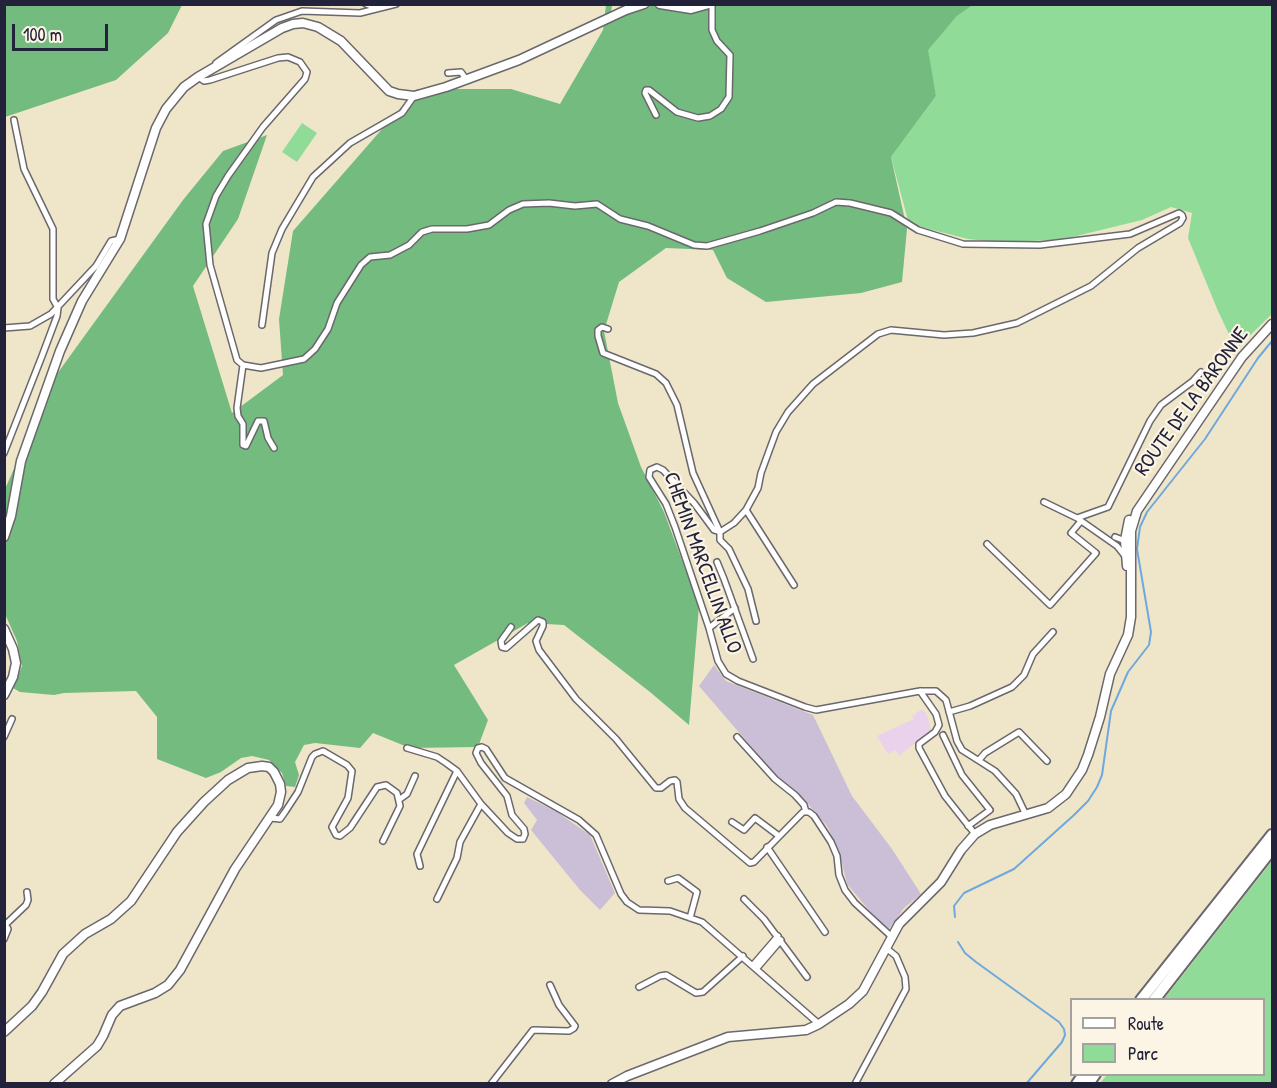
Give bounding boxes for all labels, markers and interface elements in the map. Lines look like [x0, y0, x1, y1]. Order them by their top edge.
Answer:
scale bar [15, 12, 111, 50]
text: 100 m [23, 22, 62, 47]
street label: ROUTE DE LA BARONNE [1130, 323, 1254, 481]
street label: CHEMIN MARCELLIN ALLO [657, 469, 747, 657]
legend [1070, 998, 1265, 1076]
text: Route [1128, 1011, 1164, 1036]
text: Parc [1128, 1041, 1158, 1066]

